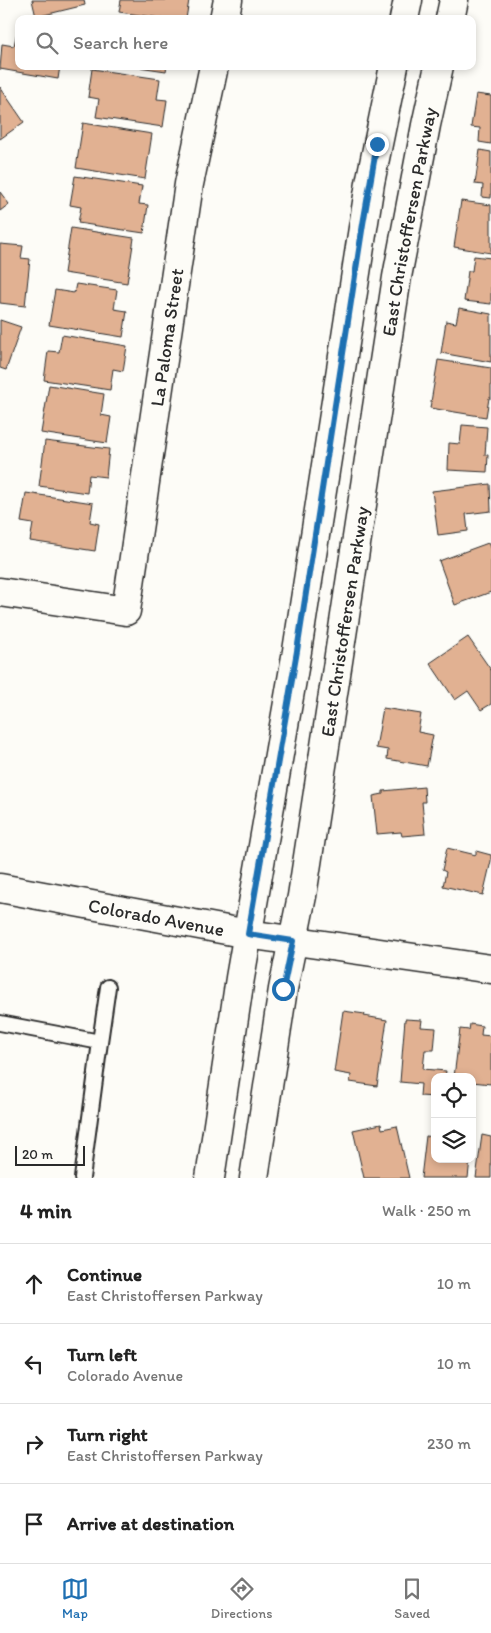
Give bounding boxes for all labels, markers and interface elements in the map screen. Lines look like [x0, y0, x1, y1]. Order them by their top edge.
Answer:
search box [15, 15, 476, 70]
icon: search [33, 29, 61, 57]
text: Search here [73, 31, 168, 54]
street label: East Christoffersen Parkway [377, 105, 442, 338]
route end [366, 133, 389, 156]
street label: La Paloma Street [145, 267, 188, 408]
street label: East Christoffersen Parkway [316, 505, 374, 738]
street label: Colorado Avenue [86, 894, 226, 941]
route start [272, 978, 295, 1001]
map controls [431, 1073, 476, 1163]
button: locate [431, 1073, 476, 1118]
button: layers [431, 1118, 476, 1163]
scale bar [15, 1143, 85, 1166]
text: 20 m [22, 1146, 53, 1163]
text: 4 min [20, 1198, 72, 1223]
text: Walk · 250 m [382, 1201, 471, 1220]
text: Continue [67, 1263, 142, 1286]
icon: ahead [20, 1270, 48, 1298]
text: 10 m [437, 1274, 471, 1293]
text: East Christoffersen Parkway [67, 1286, 263, 1305]
text: Turn left [67, 1343, 137, 1366]
icon: left [20, 1350, 48, 1378]
text: 10 m [437, 1354, 471, 1373]
text: Colorado Avenue [67, 1366, 183, 1385]
text: Turn right [67, 1423, 148, 1446]
icon: right [20, 1430, 48, 1458]
text: 230 m [427, 1434, 471, 1453]
text: East Christoffersen Parkway [67, 1446, 263, 1465]
icon: arrive [20, 1510, 48, 1538]
text: Arrive at destination [67, 1512, 234, 1535]
tab: Map [61, 1575, 89, 1622]
tab: Directions [211, 1575, 272, 1622]
tab: Saved [394, 1575, 430, 1622]

